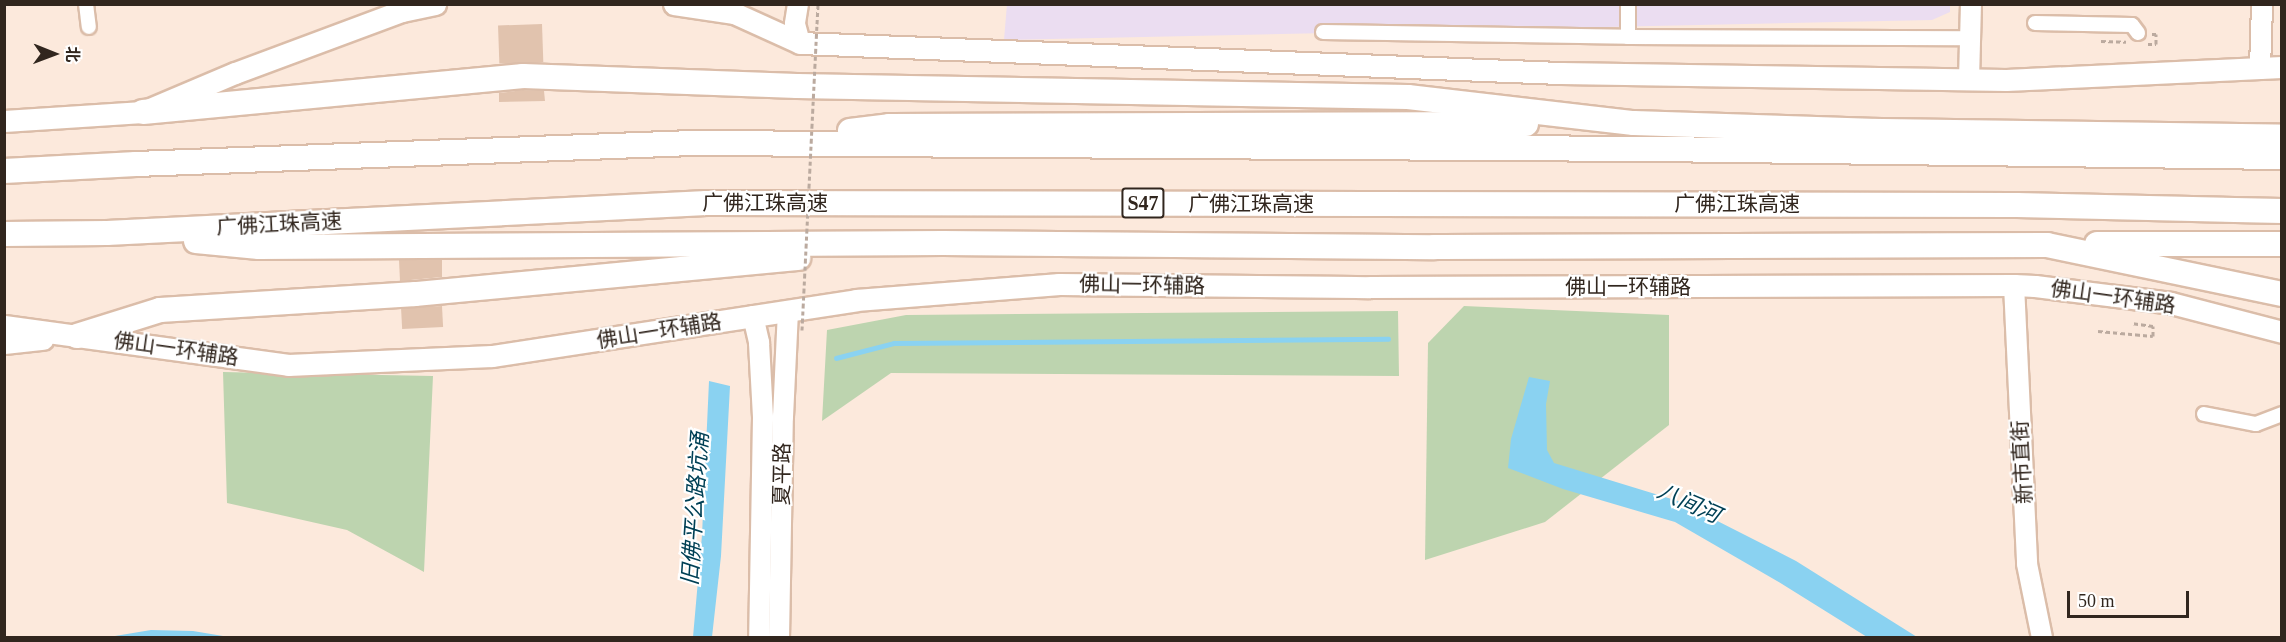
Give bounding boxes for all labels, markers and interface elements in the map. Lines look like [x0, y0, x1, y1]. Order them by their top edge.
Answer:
north arrow [24, 24, 84, 84]
text: 北 [64, 46, 81, 62]
road number: S47 [1120, 186, 1166, 220]
street label: 广佛江珠高速 [702, 190, 828, 216]
street label: 广佛江珠高速 [1188, 191, 1314, 217]
street label: 广佛江珠高速 [1674, 191, 1800, 217]
street label: 广佛江珠高速 [215, 208, 343, 240]
street label: 佛山一环辅路 [1079, 271, 1205, 299]
street label: 佛山一环辅路 [1565, 274, 1691, 300]
street label: 佛山一环辅路 [2049, 276, 2177, 318]
street label: 佛山一环辅路 [595, 309, 723, 353]
street label: 佛山一环辅路 [112, 328, 240, 370]
street label: 新市直街 [2007, 419, 2037, 505]
water label: 旧佛平公路坑涌 [676, 431, 714, 587]
street label: 夏平路 [769, 442, 795, 506]
water label: 八间河 [1653, 478, 1725, 528]
scale bar [2070, 579, 2192, 617]
text: 50 m [2078, 591, 2115, 611]

